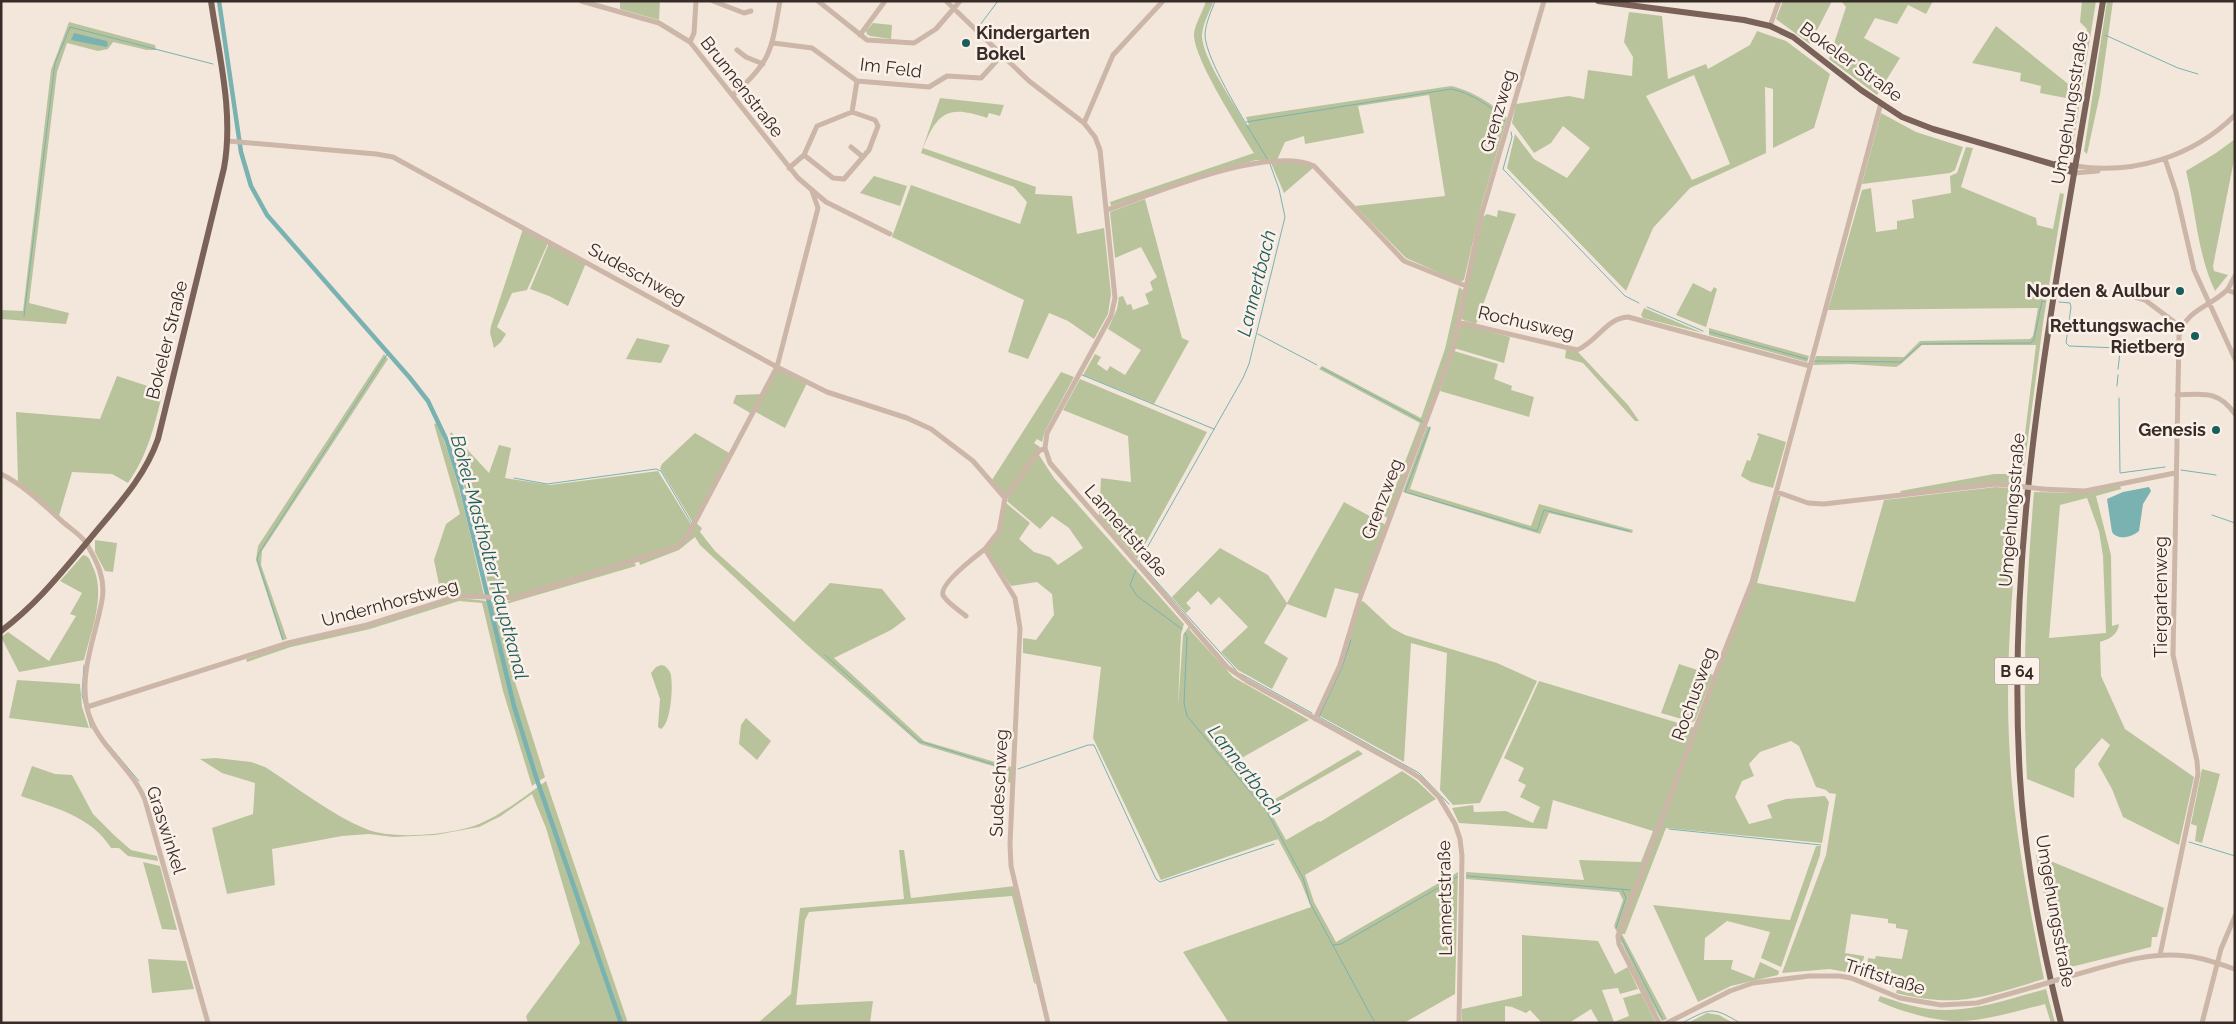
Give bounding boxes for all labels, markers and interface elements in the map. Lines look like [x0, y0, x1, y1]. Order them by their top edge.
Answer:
street label: Bokeler Straße [1796, 17, 1907, 106]
place label: Kindergarten Bokel [976, 22, 1090, 64]
street label: Umgehungsstraße [2047, 30, 2092, 186]
street label: Brunnenstraße [696, 32, 789, 142]
marker: Kindergarten Bokel [960, 37, 972, 49]
street label: Im Feld [859, 53, 923, 82]
street label: Grenzweg [1476, 67, 1519, 155]
water label: Lannertbach [1232, 228, 1280, 338]
street label: Sudeschweg [585, 238, 690, 309]
street label: Bokeler Straße [142, 278, 192, 401]
place label: Norden & Aulbur [2026, 280, 2170, 301]
marker: Norden & Aulbur [2174, 285, 2186, 297]
street label: Rochusweg [1476, 301, 1576, 344]
place label: Rettungswache Rietberg [2050, 315, 2185, 357]
marker: Rettungswache Rietberg [2189, 330, 2201, 342]
place label: Genesis [2138, 419, 2206, 440]
marker: Genesis [2210, 424, 2222, 436]
water label: Bokel-Mastholter Hauptkanal [447, 432, 533, 682]
street label: Umgehungsstraße [1994, 432, 2029, 588]
street label: Grenzweg [1357, 455, 1407, 542]
street label: Lannertstraße [1081, 480, 1172, 581]
street label: Tiergartenweg [2150, 536, 2171, 658]
street label: Undernhorstweg [319, 574, 461, 631]
street label: Rochusweg [1667, 644, 1720, 743]
road number: B 64 [1994, 658, 2040, 684]
water label: Lannertbach [1204, 720, 1288, 820]
street label: Sudeschweg [985, 728, 1012, 838]
street label: Graswinkel [142, 783, 191, 876]
street label: Umgehungsstraße [2032, 833, 2079, 989]
street label: Lannertstraße [1433, 840, 1456, 956]
street label: Triftstraße [1842, 954, 1928, 999]

